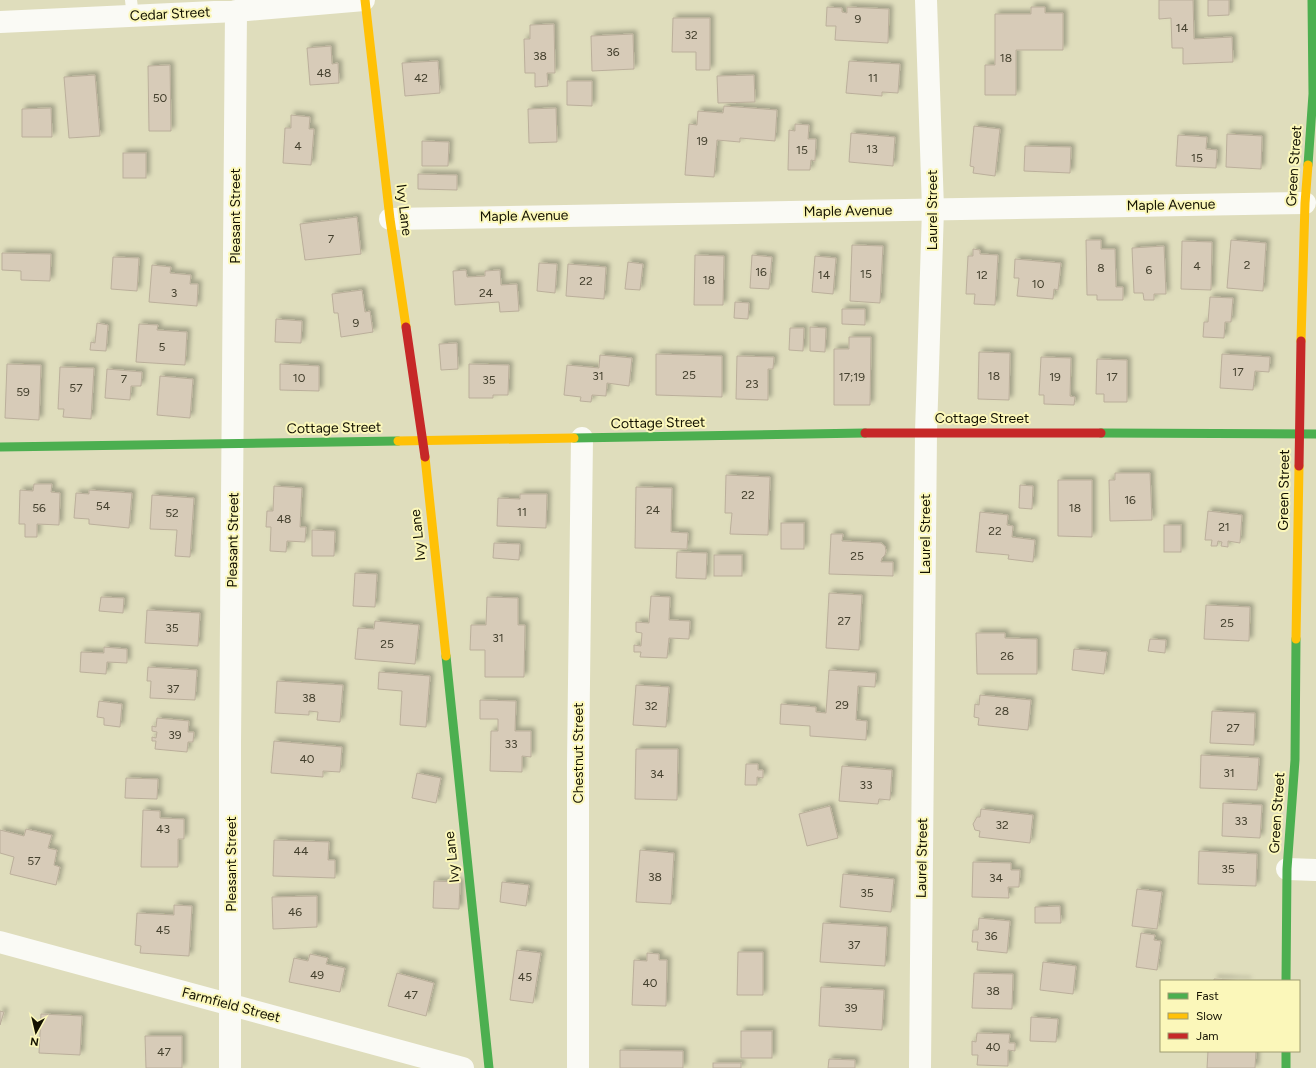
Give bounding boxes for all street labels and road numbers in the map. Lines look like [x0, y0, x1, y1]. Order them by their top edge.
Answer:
street label: Cedar Street [129, 3, 211, 25]
street label: Green Street [1283, 125, 1305, 207]
street label: Pleasant Street [227, 168, 244, 264]
street label: Laurel Street [924, 170, 941, 250]
street label: Ivy Lane [392, 183, 416, 237]
street label: Maple Avenue [1126, 196, 1216, 214]
street label: Maple Avenue [803, 202, 893, 220]
street label: Maple Avenue [479, 207, 569, 225]
street label: Cottage Street [935, 410, 1029, 427]
street label: Cottage Street [611, 414, 705, 432]
street label: Cottage Street [287, 419, 381, 437]
street label: Green Street [1275, 449, 1293, 531]
street label: Pleasant Street [224, 492, 242, 588]
street label: Laurel Street [917, 494, 934, 574]
street label: Ivy Lane [407, 508, 429, 562]
street label: Chestnut Street [570, 703, 587, 803]
street label: Green Street [1266, 772, 1288, 854]
street label: Pleasant Street [223, 816, 240, 912]
street label: Laurel Street [913, 818, 931, 898]
street label: Ivy Lane [441, 830, 463, 884]
street label: Farmfield Street [180, 984, 282, 1026]

